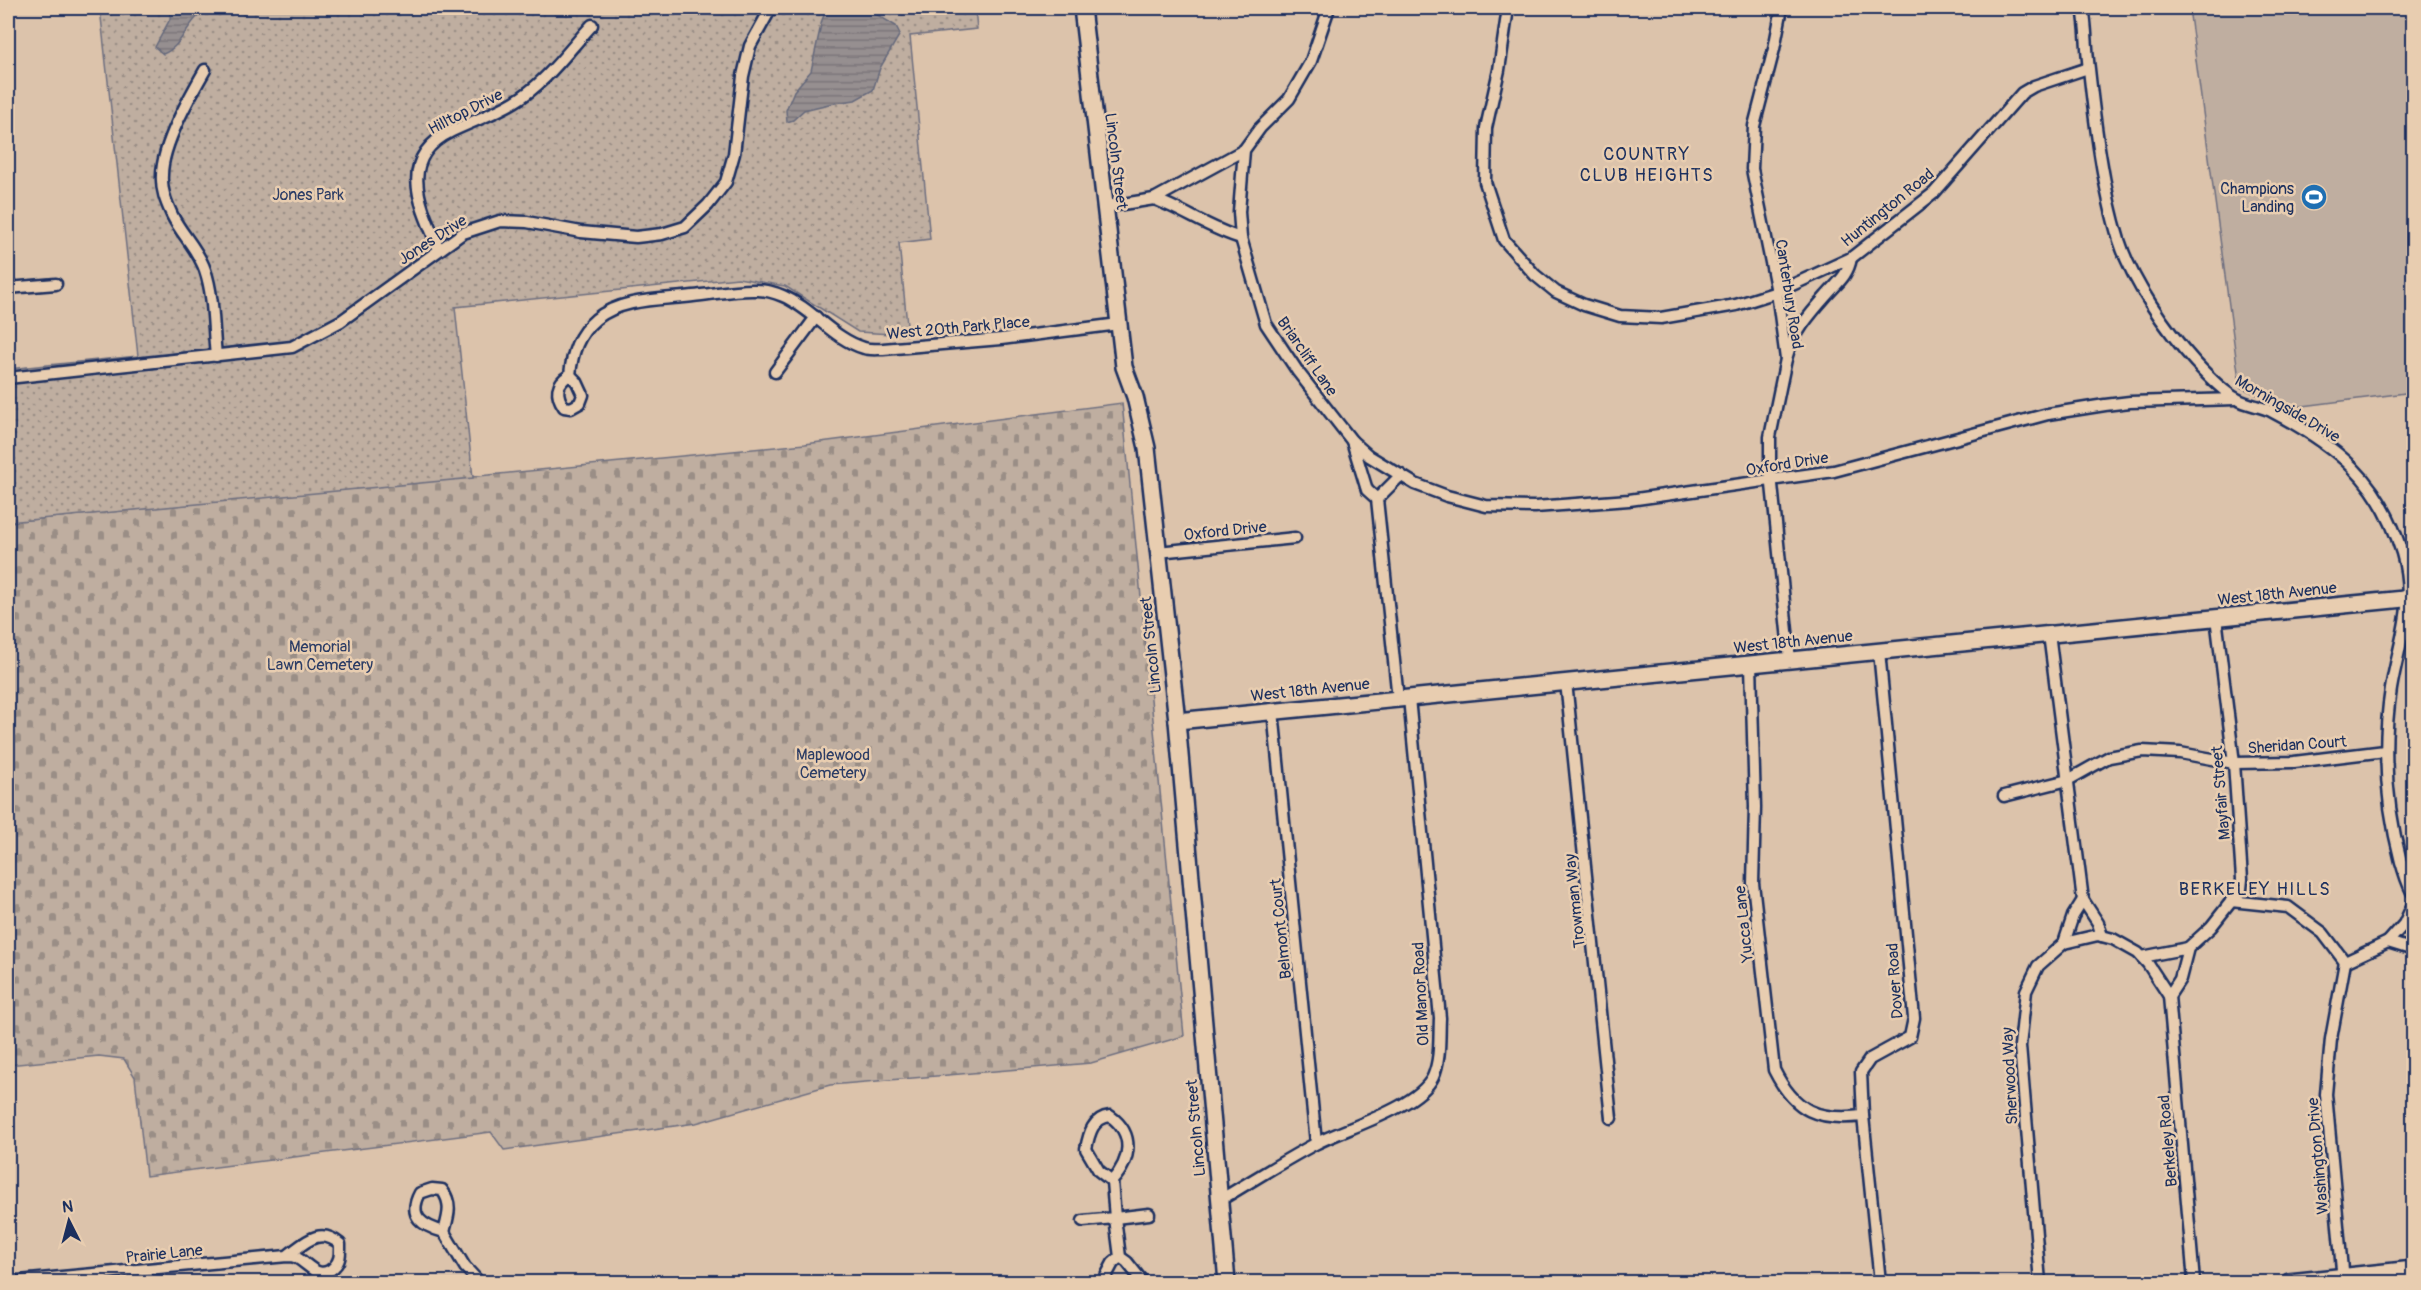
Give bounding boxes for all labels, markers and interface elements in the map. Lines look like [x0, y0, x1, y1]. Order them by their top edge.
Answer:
street label: Hilltop Drive [425, 85, 506, 139]
street label: Lincoln Street [1100, 112, 1132, 211]
district label: COUNTRY CLUB HEIGHTS [1580, 143, 1714, 187]
street label: Huntington Road [1837, 164, 1938, 251]
place label: Champions Landing [2220, 179, 2294, 217]
sports icon: Champions Landing [2299, 182, 2329, 212]
park label: Jones Park [272, 185, 344, 205]
street label: Jones Drive [394, 210, 471, 269]
street label: Canterbury Road [1770, 238, 1808, 350]
street label: West 20th Park Place [886, 312, 1031, 344]
street label: Briarcliff Lane [1272, 313, 1342, 400]
street label: Morningside Drive [2231, 371, 2344, 447]
street label: Oxford Drive [1745, 448, 1830, 480]
street label: Oxford Drive [1183, 517, 1268, 545]
street label: West 18th Avenue [2217, 578, 2338, 610]
street label: Lincoln Street [1136, 595, 1166, 694]
street label: West 18th Avenue [1733, 626, 1854, 658]
park label: Memorial Lawn Cemetery [267, 637, 373, 675]
street label: West 18th Avenue [1250, 674, 1371, 706]
street label: Sheridan Court [2247, 732, 2348, 758]
street label: Mayfair Street [2207, 744, 2235, 841]
park label: Maplewood Cemetery [796, 745, 870, 783]
street label: Trowman Way [1560, 853, 1590, 949]
street label: Belmont Court [1266, 877, 1296, 980]
district label: BERKELEY HILLS [2179, 878, 2331, 901]
street label: Yucca Lane [1730, 884, 1758, 964]
street label: Old Manor Road [1408, 941, 1434, 1046]
street label: Dover Road [1882, 942, 1908, 1020]
street label: Sherwood Way [1997, 1026, 2023, 1125]
street label: Lincoln Street [1182, 1078, 1210, 1177]
street label: Berkeley Road [2154, 1094, 2182, 1188]
street label: Washington Drive [2303, 1097, 2333, 1215]
north arrow [39, 1191, 99, 1251]
text: N [61, 1197, 74, 1218]
street label: Prairie Lane [125, 1240, 204, 1268]

